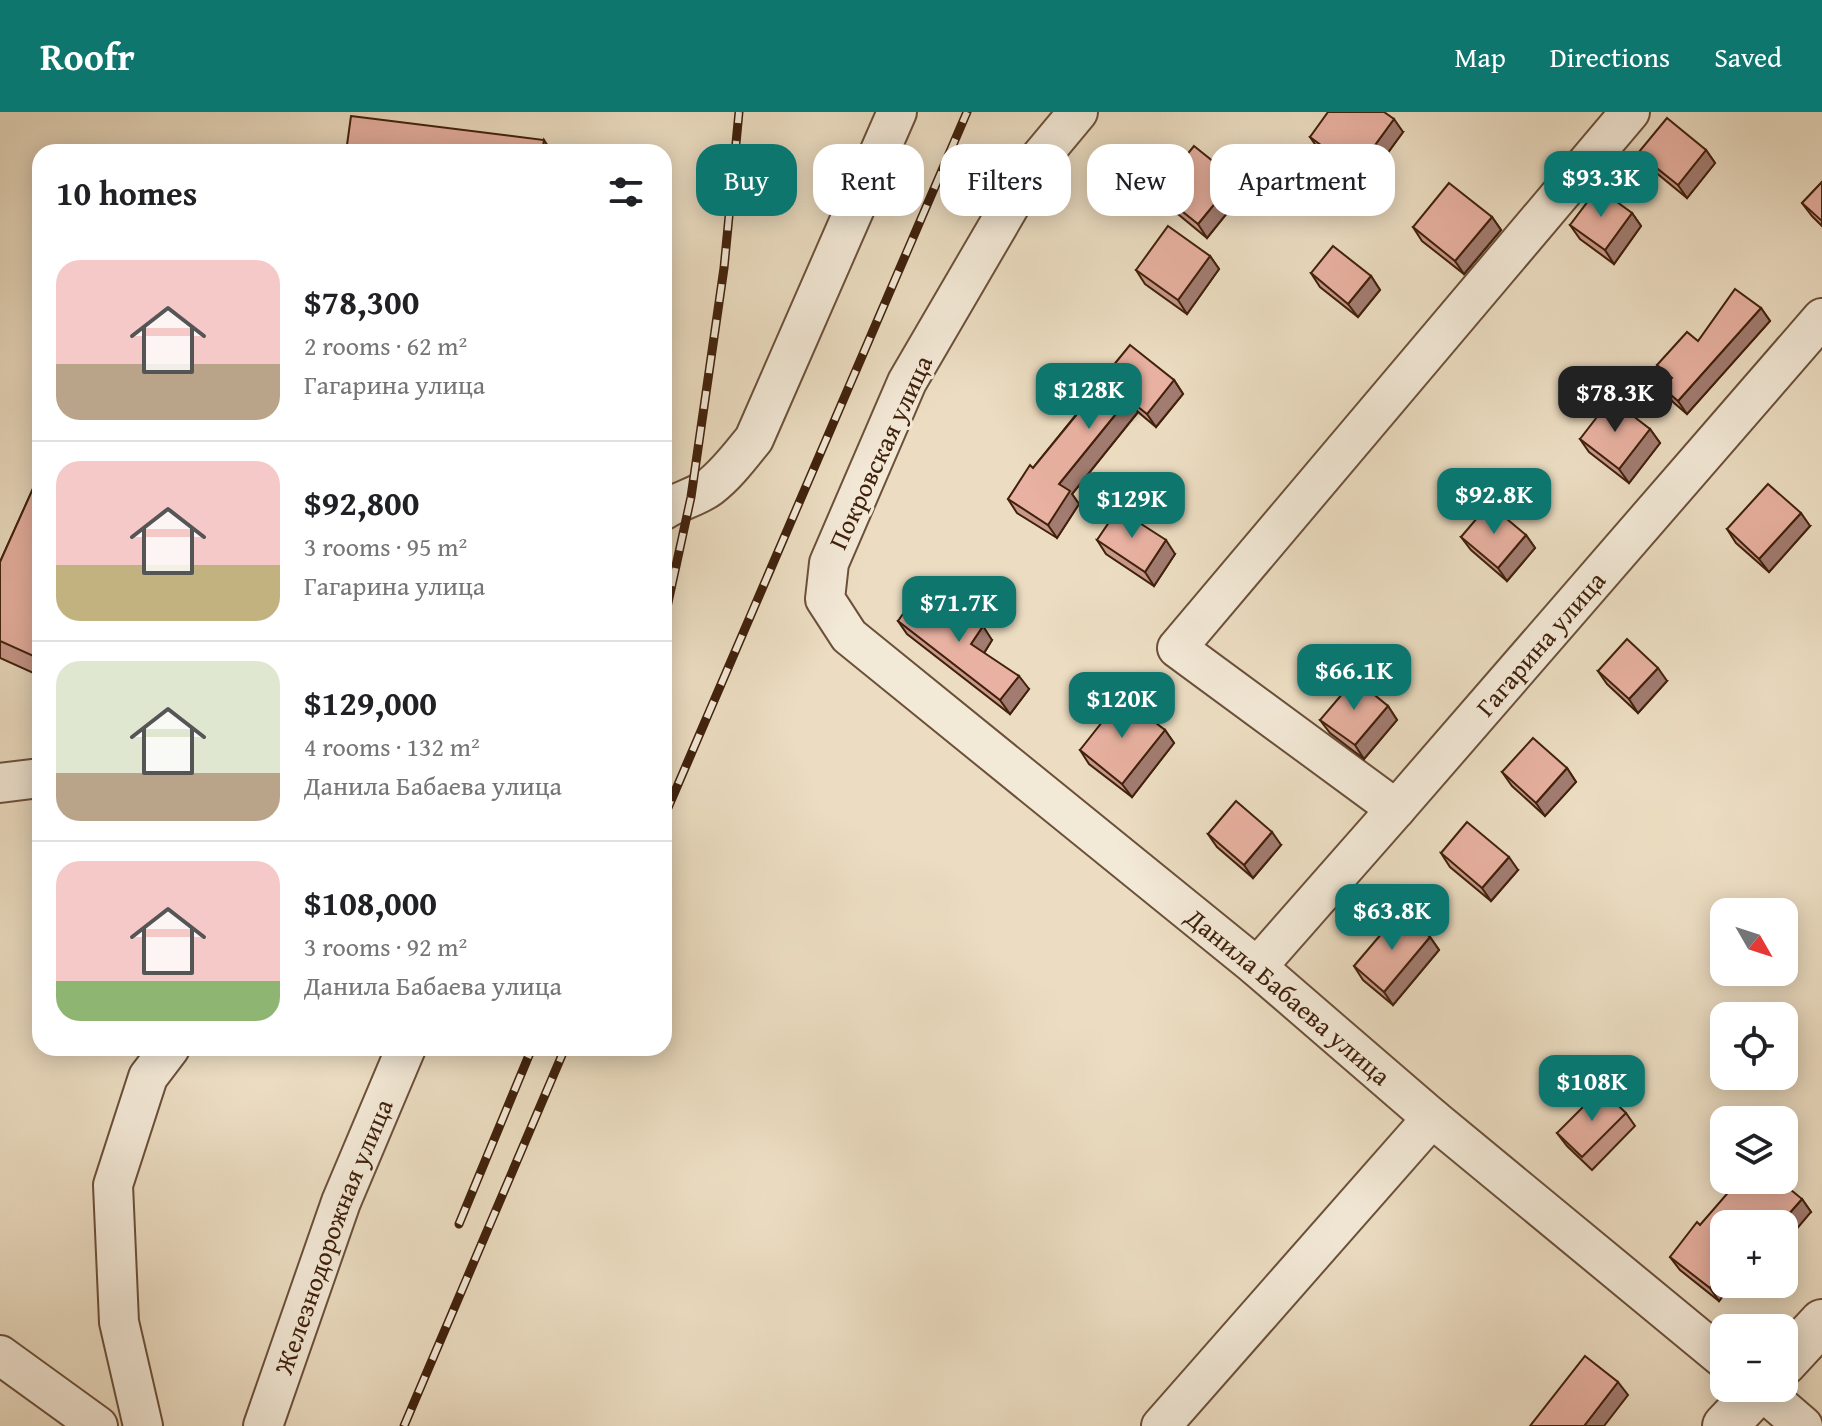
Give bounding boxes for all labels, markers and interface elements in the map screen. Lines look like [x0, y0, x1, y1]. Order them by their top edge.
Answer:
text: Roofr [40, 28, 135, 84]
text: Map [1454, 36, 1506, 77]
text: Directions [1550, 36, 1670, 77]
text: Saved [1714, 36, 1782, 77]
chip: Buy [696, 144, 797, 216]
chip: Rent [813, 144, 924, 216]
chip: Filters [940, 144, 1071, 216]
chip: New [1087, 144, 1194, 216]
chip: Apartment [1210, 144, 1395, 216]
pin: $93.3K [1536, 151, 1666, 219]
text: $93.3K [1562, 157, 1640, 196]
text: 10 homes [56, 168, 197, 217]
icon: filters [604, 170, 648, 214]
text: $78,300 [304, 277, 419, 326]
icon: home [120, 292, 216, 388]
text: 2 rooms · 62 m² [304, 326, 467, 365]
street label: Покровская улица [818, 348, 942, 555]
pin: $128K [1033, 363, 1145, 431]
text: Гагарина улица [304, 365, 485, 404]
pin: $78.3K [1550, 366, 1680, 434]
text: $128K [1054, 369, 1124, 408]
text: $78.3K [1576, 372, 1654, 411]
pin: $92.8K [1429, 468, 1559, 536]
pin: $129K [1076, 472, 1188, 540]
text: $92.8K [1455, 474, 1533, 513]
text: $92,800 [304, 478, 419, 527]
text: $129K [1097, 478, 1167, 517]
icon: home [120, 493, 216, 589]
text: 3 rooms · 95 m² [304, 527, 467, 566]
street label: Гагарина улица [1466, 561, 1614, 724]
text: Гагарина улица [304, 566, 485, 605]
pin: $71.7K [894, 576, 1024, 644]
text: $71.7K [920, 582, 998, 621]
pin: $66.1K [1289, 644, 1419, 712]
text: $66.1K [1315, 650, 1393, 689]
pin: $120K [1066, 672, 1178, 740]
text: $129,000 [304, 678, 437, 727]
text: $120K [1087, 678, 1157, 717]
icon: home [120, 693, 216, 789]
text: 4 rooms · 132 m² [304, 727, 480, 766]
text: Данила Бабаева улица [304, 766, 562, 805]
text: $108,000 [304, 878, 437, 927]
pin: $63.8K [1327, 884, 1457, 952]
text: $63.8K [1353, 890, 1431, 929]
icon: home [120, 893, 216, 989]
street label: Данила Бабаева улица [1177, 897, 1400, 1094]
north arrow [1710, 898, 1798, 986]
map controls [1710, 898, 1798, 1402]
text: 3 rooms · 92 m² [304, 927, 467, 966]
text: Данила Бабаева улица [304, 966, 562, 1005]
button: locate [1710, 1002, 1798, 1090]
pin: $108K [1536, 1055, 1648, 1123]
text: $108K [1557, 1061, 1627, 1100]
street label: Железнодорожная улица [263, 1092, 402, 1380]
button: layers [1710, 1106, 1798, 1194]
button: + [1710, 1210, 1798, 1298]
button: − [1710, 1314, 1798, 1402]

